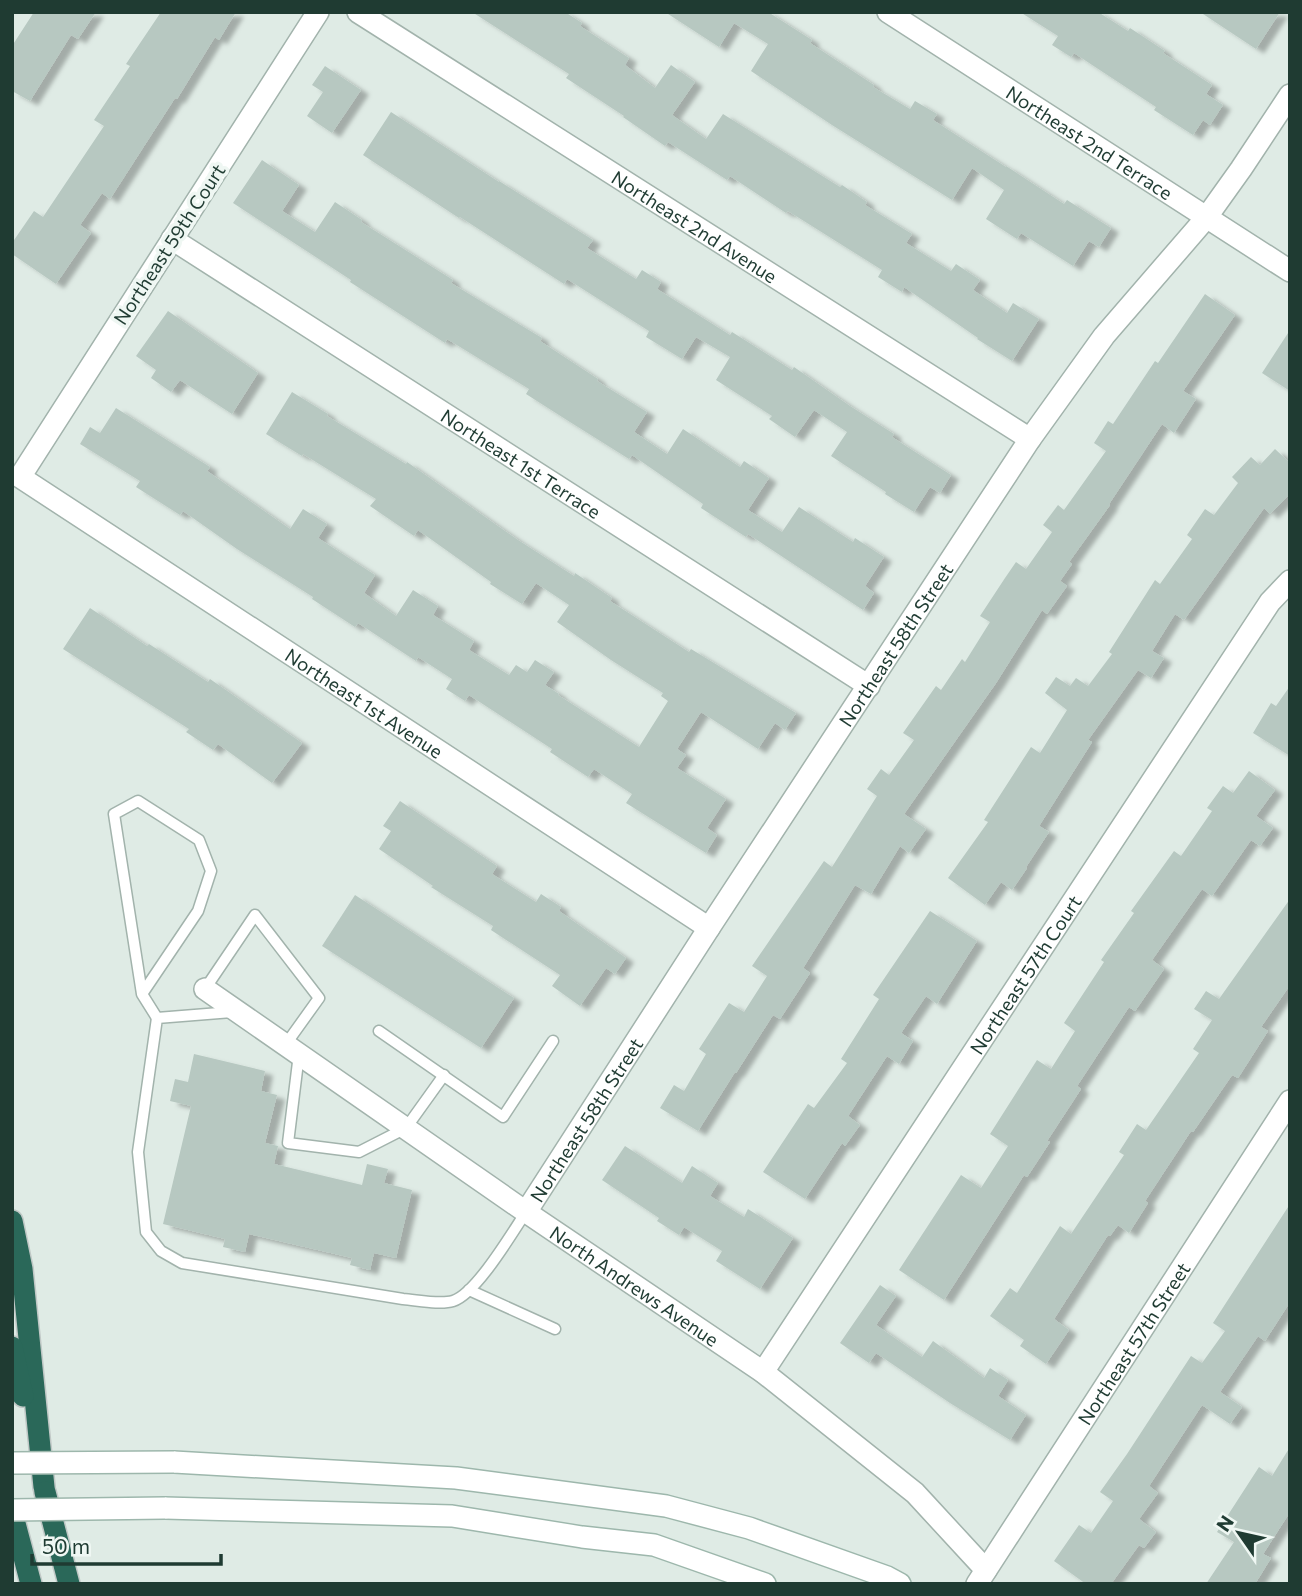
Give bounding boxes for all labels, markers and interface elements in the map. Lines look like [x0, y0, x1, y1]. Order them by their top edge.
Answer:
street label: Northeast 2nd Terrace [1002, 80, 1177, 204]
street label: Northeast 59th Court [108, 159, 230, 329]
street label: Northeast 2nd Avenue [608, 165, 782, 287]
street label: Northeast 1st Terrace [437, 403, 606, 523]
street label: Northeast 58th Street [833, 558, 957, 730]
street label: Northeast 1st Avenue [281, 643, 448, 762]
street label: Northeast 57th Court [964, 890, 1086, 1058]
street label: Northeast 58th Street [524, 1033, 647, 1206]
street label: North Andrews Avenue [546, 1220, 723, 1350]
street label: Northeast 57th Street [1072, 1257, 1194, 1429]
north arrow [1204, 1498, 1274, 1568]
text: N [1211, 1511, 1238, 1536]
scale bar [32, 1522, 220, 1566]
text: 50 m [42, 1533, 90, 1558]

